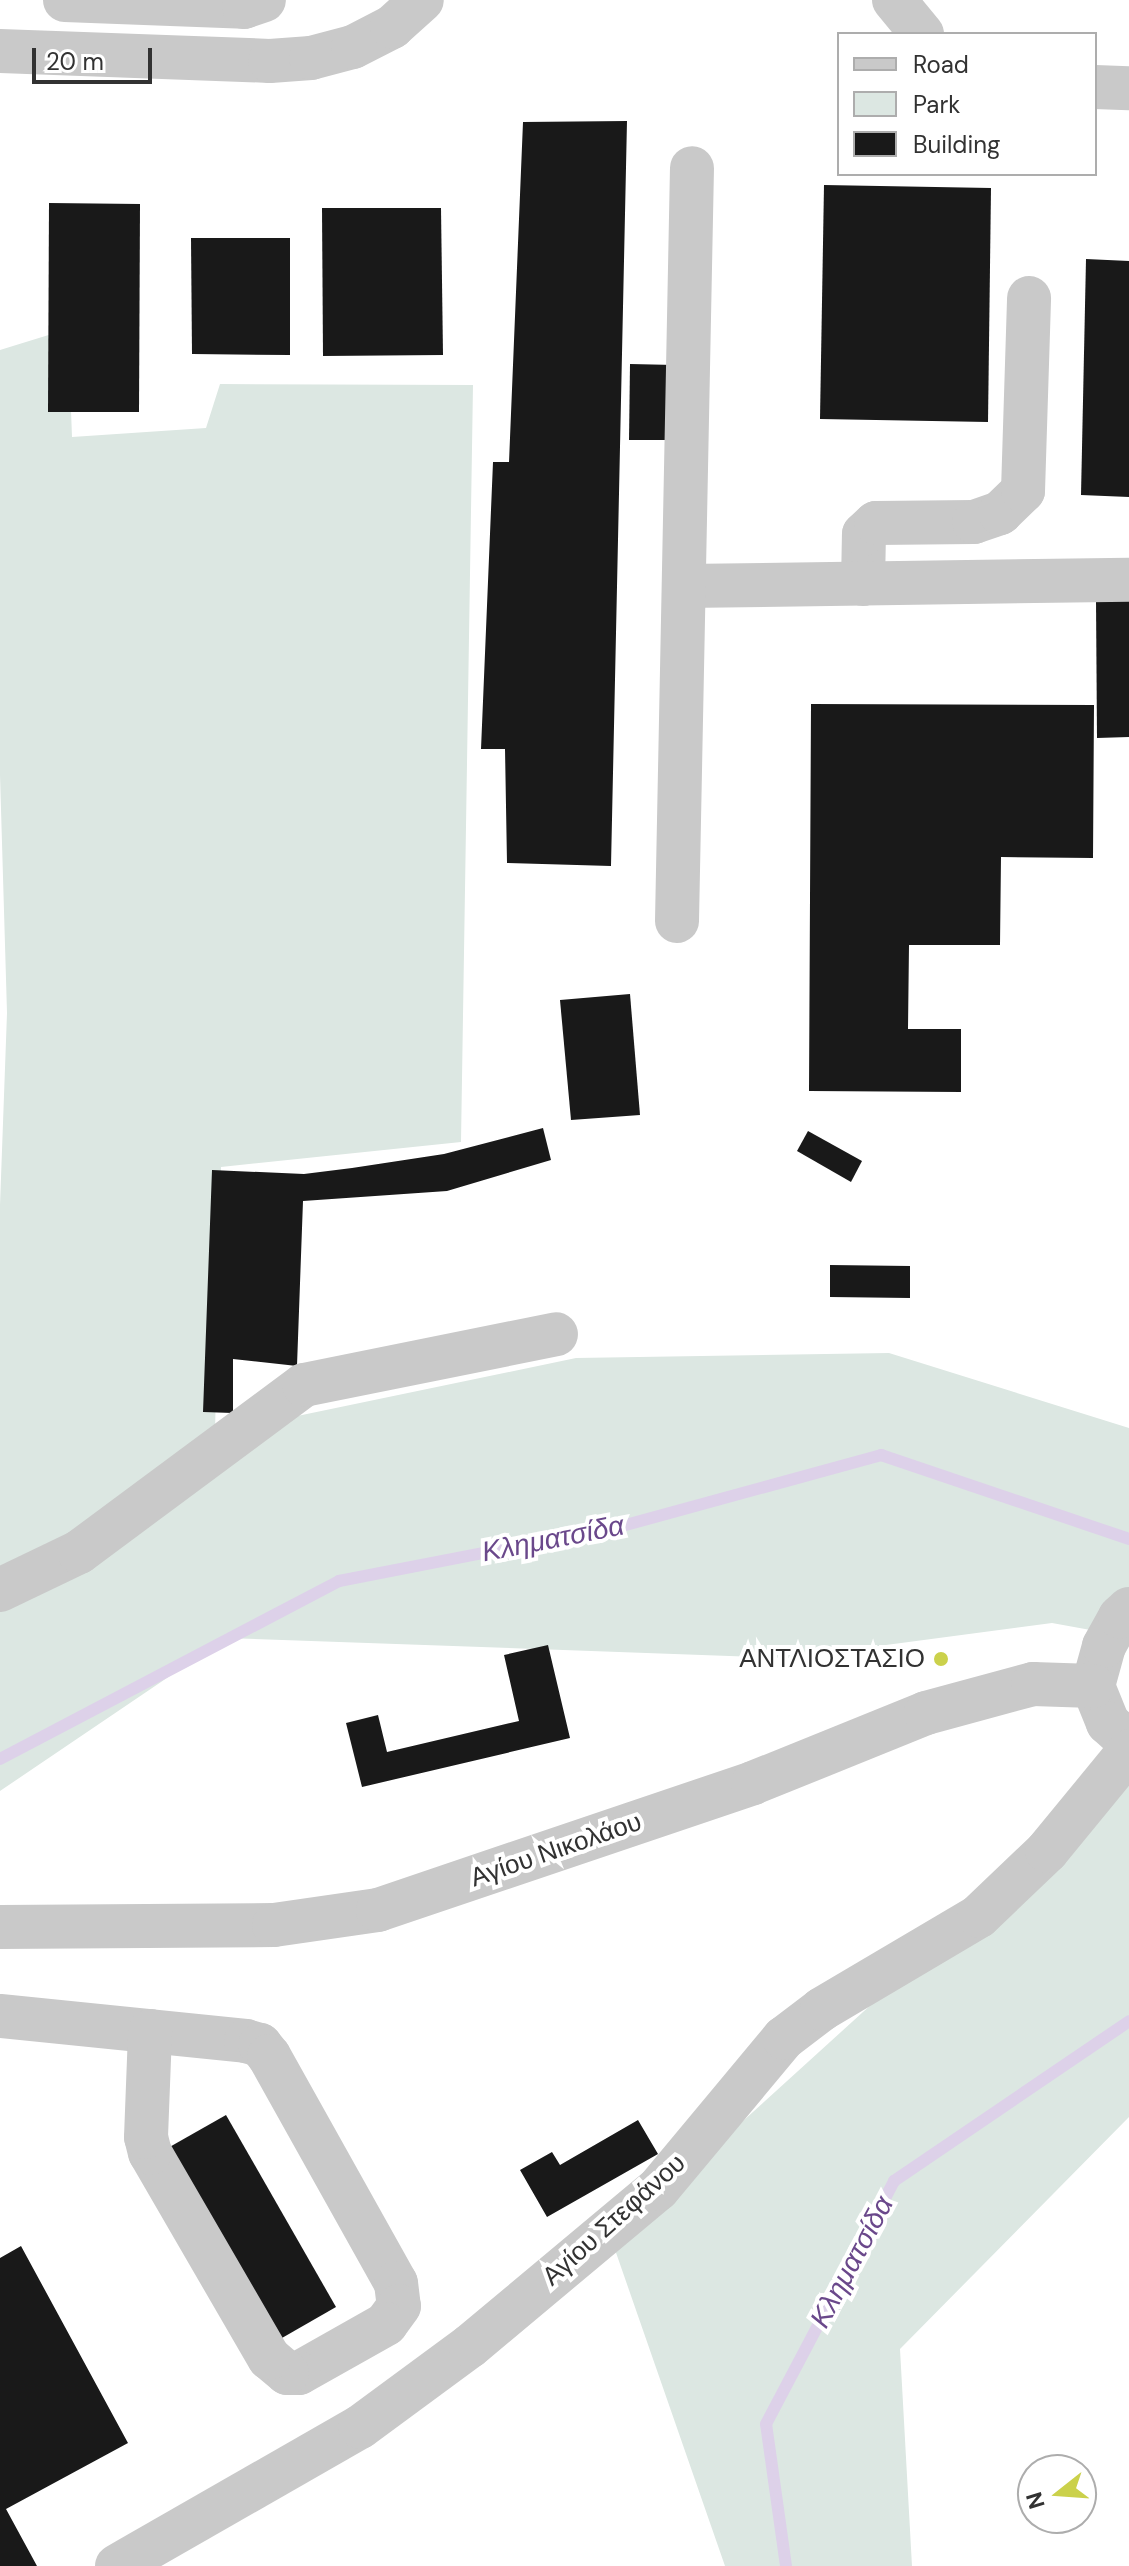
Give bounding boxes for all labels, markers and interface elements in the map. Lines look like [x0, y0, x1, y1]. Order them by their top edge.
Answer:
scale bar [36, 32, 156, 82]
legend [837, 32, 1097, 176]
text: 20 m [46, 46, 104, 77]
text: Road [913, 49, 969, 80]
text: Park [913, 89, 960, 120]
text: Building [913, 129, 1000, 160]
water label: Κληματσίδα [479, 1509, 627, 1569]
place label: ΑΝΤΛΙΟΣΤΑΣΙΟ [739, 1643, 925, 1675]
marker: ΑΝΤΛΙΟΣΤΑΣΙΟ [932, 1650, 950, 1668]
street label: Αγίου Νικολάου [466, 1806, 646, 1894]
street label: Αγίου Στεφάνου [536, 2148, 692, 2292]
water label: Κληματσίδα [803, 2191, 901, 2333]
north arrow [1017, 2454, 1097, 2534]
text: N [1019, 2489, 1052, 2512]

